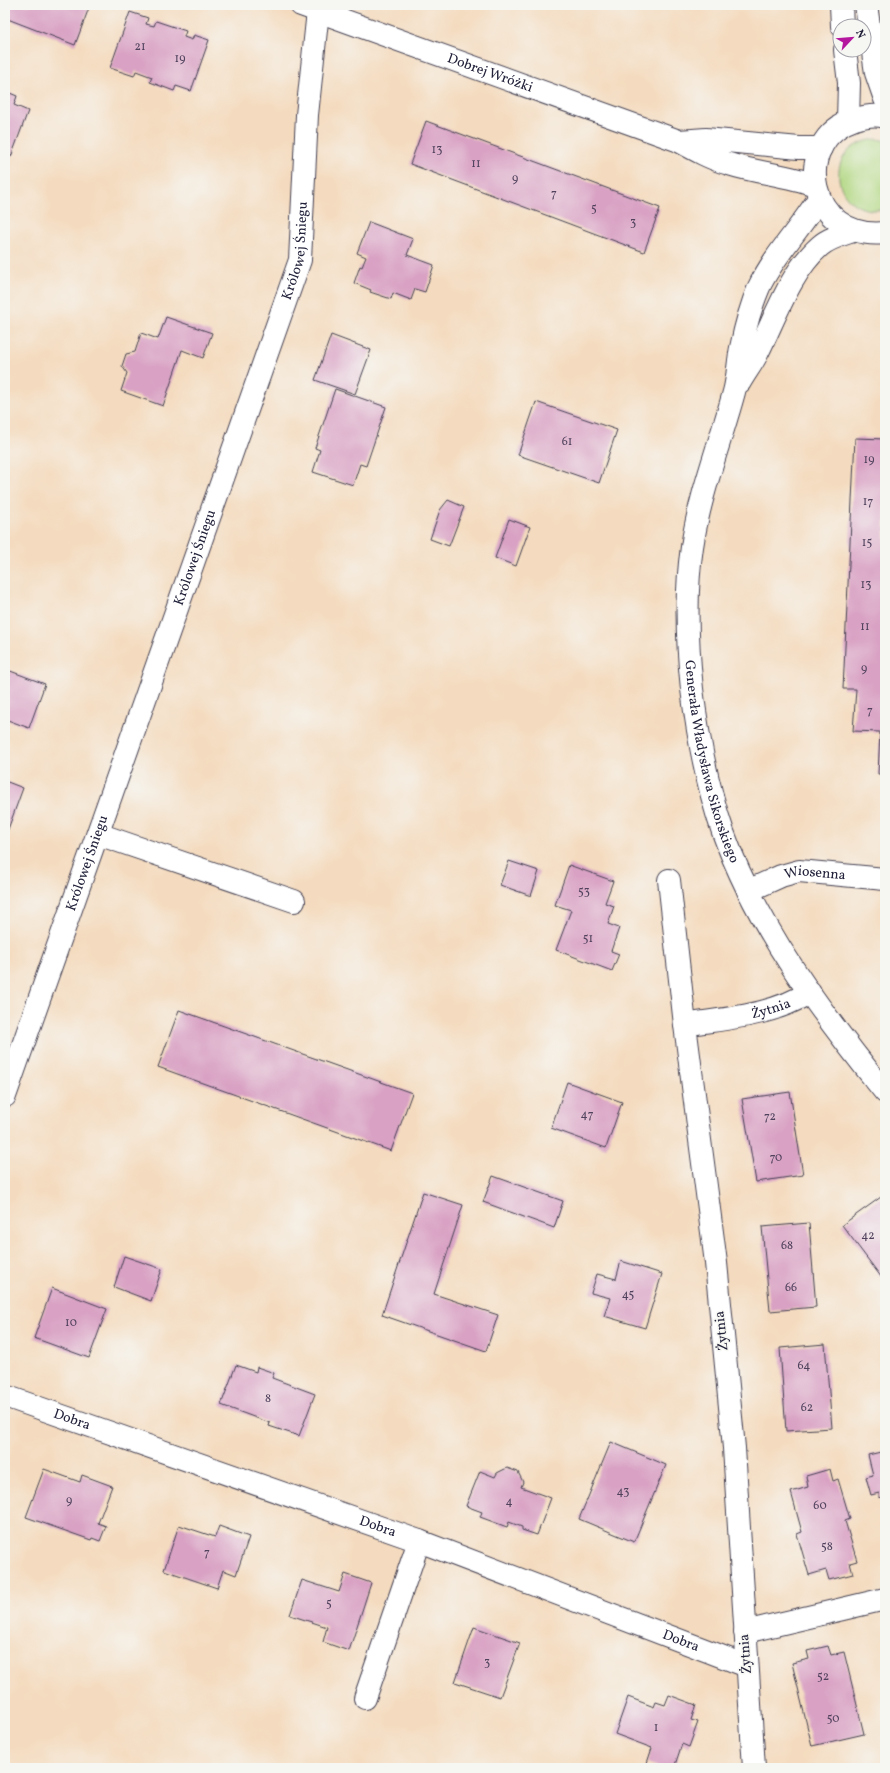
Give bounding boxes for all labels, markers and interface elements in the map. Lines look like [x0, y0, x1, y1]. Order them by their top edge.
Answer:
north arrow [832, 18, 872, 58]
text: N [851, 27, 868, 41]
house number: 21 [134, 39, 146, 55]
street label: Dobrej Wróżki [445, 49, 536, 97]
house number: 19 [175, 51, 185, 67]
house number: 13 [432, 142, 442, 158]
house number: 11 [471, 156, 481, 172]
house number: 9 [512, 171, 518, 187]
house number: 7 [551, 186, 557, 202]
street label: Królowej Śniegu [277, 201, 312, 302]
house number: 5 [591, 201, 597, 217]
house number: 3 [630, 215, 636, 231]
house number: 61 [562, 434, 572, 450]
house number: 19 [864, 452, 874, 468]
house number: 17 [863, 494, 873, 510]
street label: Królowej Śniegu [169, 507, 221, 608]
house number: 15 [862, 535, 872, 551]
house number: 13 [861, 577, 871, 593]
house number: 11 [860, 619, 870, 635]
street label: Generała Władysława Sikorskiego [680, 660, 744, 866]
house number: 9 [861, 661, 867, 677]
house number: 7 [867, 703, 873, 719]
street label: Królowej Śniegu [62, 813, 113, 914]
street label: Wiosenna [782, 861, 847, 885]
house number: 53 [578, 884, 590, 900]
house number: 51 [583, 931, 593, 947]
street label: Żytnia [749, 994, 793, 1024]
house number: 47 [581, 1107, 594, 1123]
house number: 72 [764, 1109, 776, 1125]
house number: 70 [770, 1150, 782, 1166]
house number: 42 [861, 1228, 875, 1244]
house number: 68 [781, 1238, 793, 1254]
house number: 66 [785, 1280, 797, 1296]
house number: 45 [622, 1287, 635, 1303]
street label: Żytnia [710, 1310, 734, 1352]
house number: 10 [65, 1315, 77, 1331]
house number: 64 [798, 1358, 810, 1374]
house number: 8 [265, 1391, 271, 1407]
house number: 62 [801, 1400, 813, 1416]
street label: Dobra [51, 1404, 93, 1435]
house number: 43 [617, 1484, 629, 1500]
house number: 9 [66, 1493, 72, 1509]
house number: 4 [505, 1494, 513, 1510]
house number: 60 [813, 1498, 827, 1514]
street label: Dobra [357, 1511, 399, 1542]
house number: 58 [821, 1539, 833, 1555]
house number: 7 [204, 1545, 210, 1561]
house number: 5 [326, 1596, 332, 1612]
street label: Dobra [660, 1625, 702, 1656]
street label: Żytnia [735, 1633, 757, 1675]
house number: 3 [484, 1655, 490, 1671]
house number: 52 [817, 1669, 829, 1685]
house number: 50 [827, 1711, 839, 1727]
house number: 1 [654, 1720, 658, 1736]

